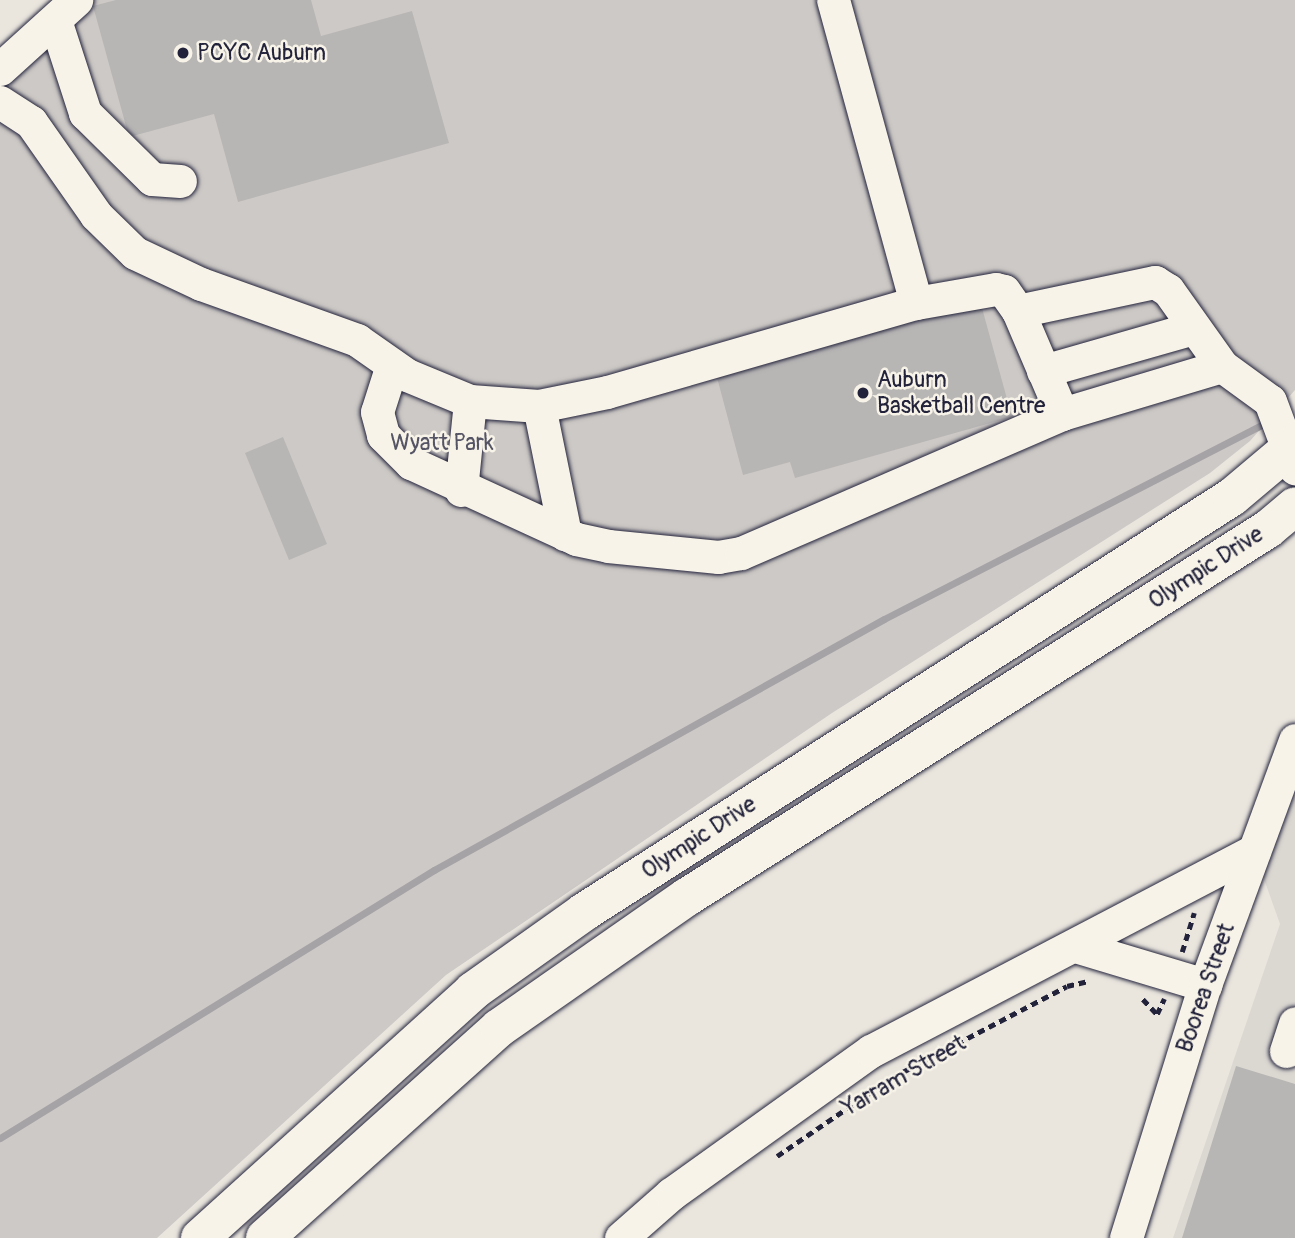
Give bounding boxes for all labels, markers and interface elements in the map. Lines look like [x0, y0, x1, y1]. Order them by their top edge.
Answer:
place label: PCYC Auburn [197, 39, 326, 67]
marker: PCYC Auburn [175, 45, 191, 61]
place label: Auburn Basketball Centre [877, 366, 1045, 420]
marker: Auburn Basketball Centre [855, 385, 871, 401]
park label: Wyatt Park [390, 429, 494, 457]
street label: Olympic Drive [1144, 521, 1268, 615]
street label: Olympic Drive [637, 791, 761, 885]
street label: Boorea Street [1171, 920, 1241, 1056]
street label: Yarram Street [837, 1030, 971, 1122]

